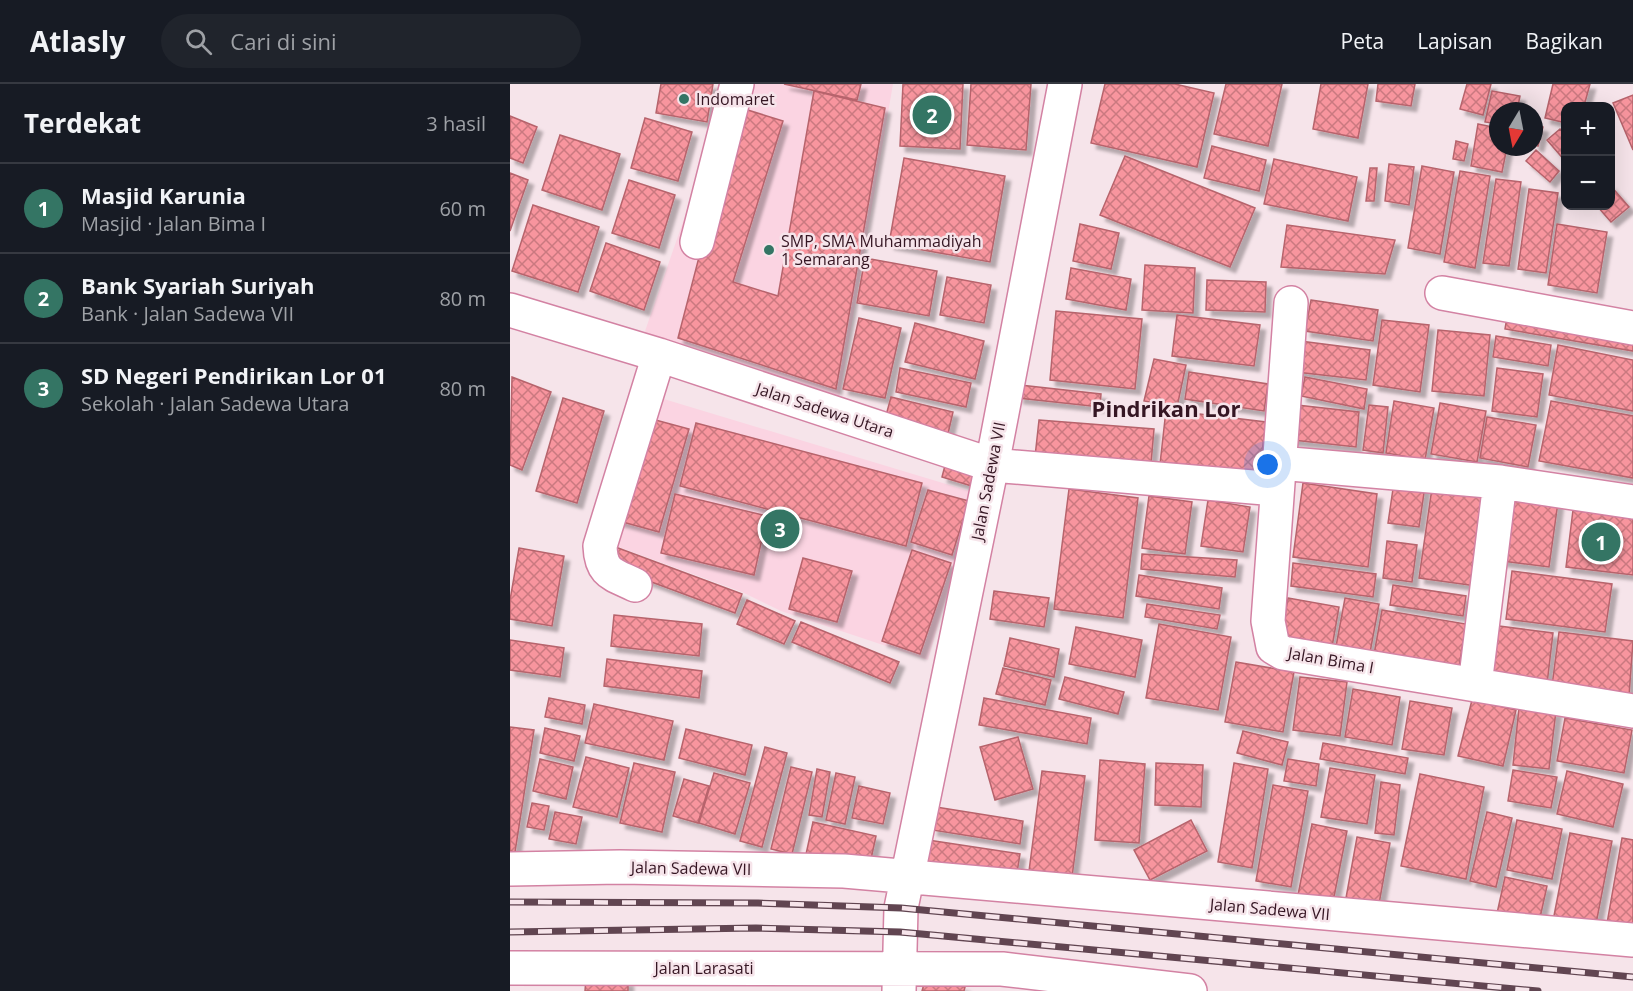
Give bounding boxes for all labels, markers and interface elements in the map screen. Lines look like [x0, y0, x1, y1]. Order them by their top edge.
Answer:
search box [161, 14, 581, 68]
text: Atlasly [30, 22, 125, 60]
icon: search [182, 25, 215, 58]
text: Cari di sini [230, 26, 336, 56]
text: Peta [1341, 27, 1384, 55]
text: Lapisan [1417, 27, 1492, 55]
text: Bagikan [1525, 27, 1603, 55]
place label: Indomaret [696, 88, 775, 110]
marker: Indomaret [677, 92, 691, 106]
pin: 2 [912, 93, 952, 138]
north arrow [1489, 102, 1543, 156]
map controls [1561, 102, 1615, 210]
button: + [1561, 102, 1615, 156]
text: Terdekat [24, 105, 141, 141]
text: 3 hasil [426, 110, 486, 137]
button: − [1561, 156, 1615, 210]
text: Masjid Karunia [81, 180, 246, 210]
text: 1 [38, 195, 49, 222]
text: 60 m [439, 195, 486, 222]
text: Masjid · Jalan Bima I [81, 210, 266, 237]
place label: SMP, SMA Muhammadiyah 1 Semarang [781, 230, 982, 270]
marker: SMP, SMA Muhammadiyah 1 Semarang [762, 243, 776, 257]
text: Bank Syariah Suriyah [81, 270, 315, 300]
text: 2 [38, 285, 49, 312]
text: 80 m [439, 285, 486, 312]
text: Bank · Jalan Sadewa VII [81, 300, 294, 327]
text: SD Negeri Pendirikan Lor 01 [81, 360, 386, 390]
text: 3 [38, 375, 49, 402]
text: 80 m [439, 375, 486, 402]
street label: Jalan Sadewa Utara [751, 377, 897, 443]
text: Sekolah · Jalan Sadewa Utara [81, 390, 349, 417]
district label: Pindrikan Lor [1092, 393, 1240, 423]
street label: Jalan Sadewa VII [965, 420, 1010, 544]
your location [1253, 450, 1282, 479]
pin: 3 [760, 506, 800, 552]
pin: 1 [1582, 520, 1620, 564]
street label: Jalan Bima I [1284, 641, 1376, 678]
street label: Jalan Sadewa VII [629, 856, 751, 880]
street label: Jalan Sadewa VII [1207, 893, 1331, 925]
street label: Jalan Larasati [652, 957, 754, 979]

